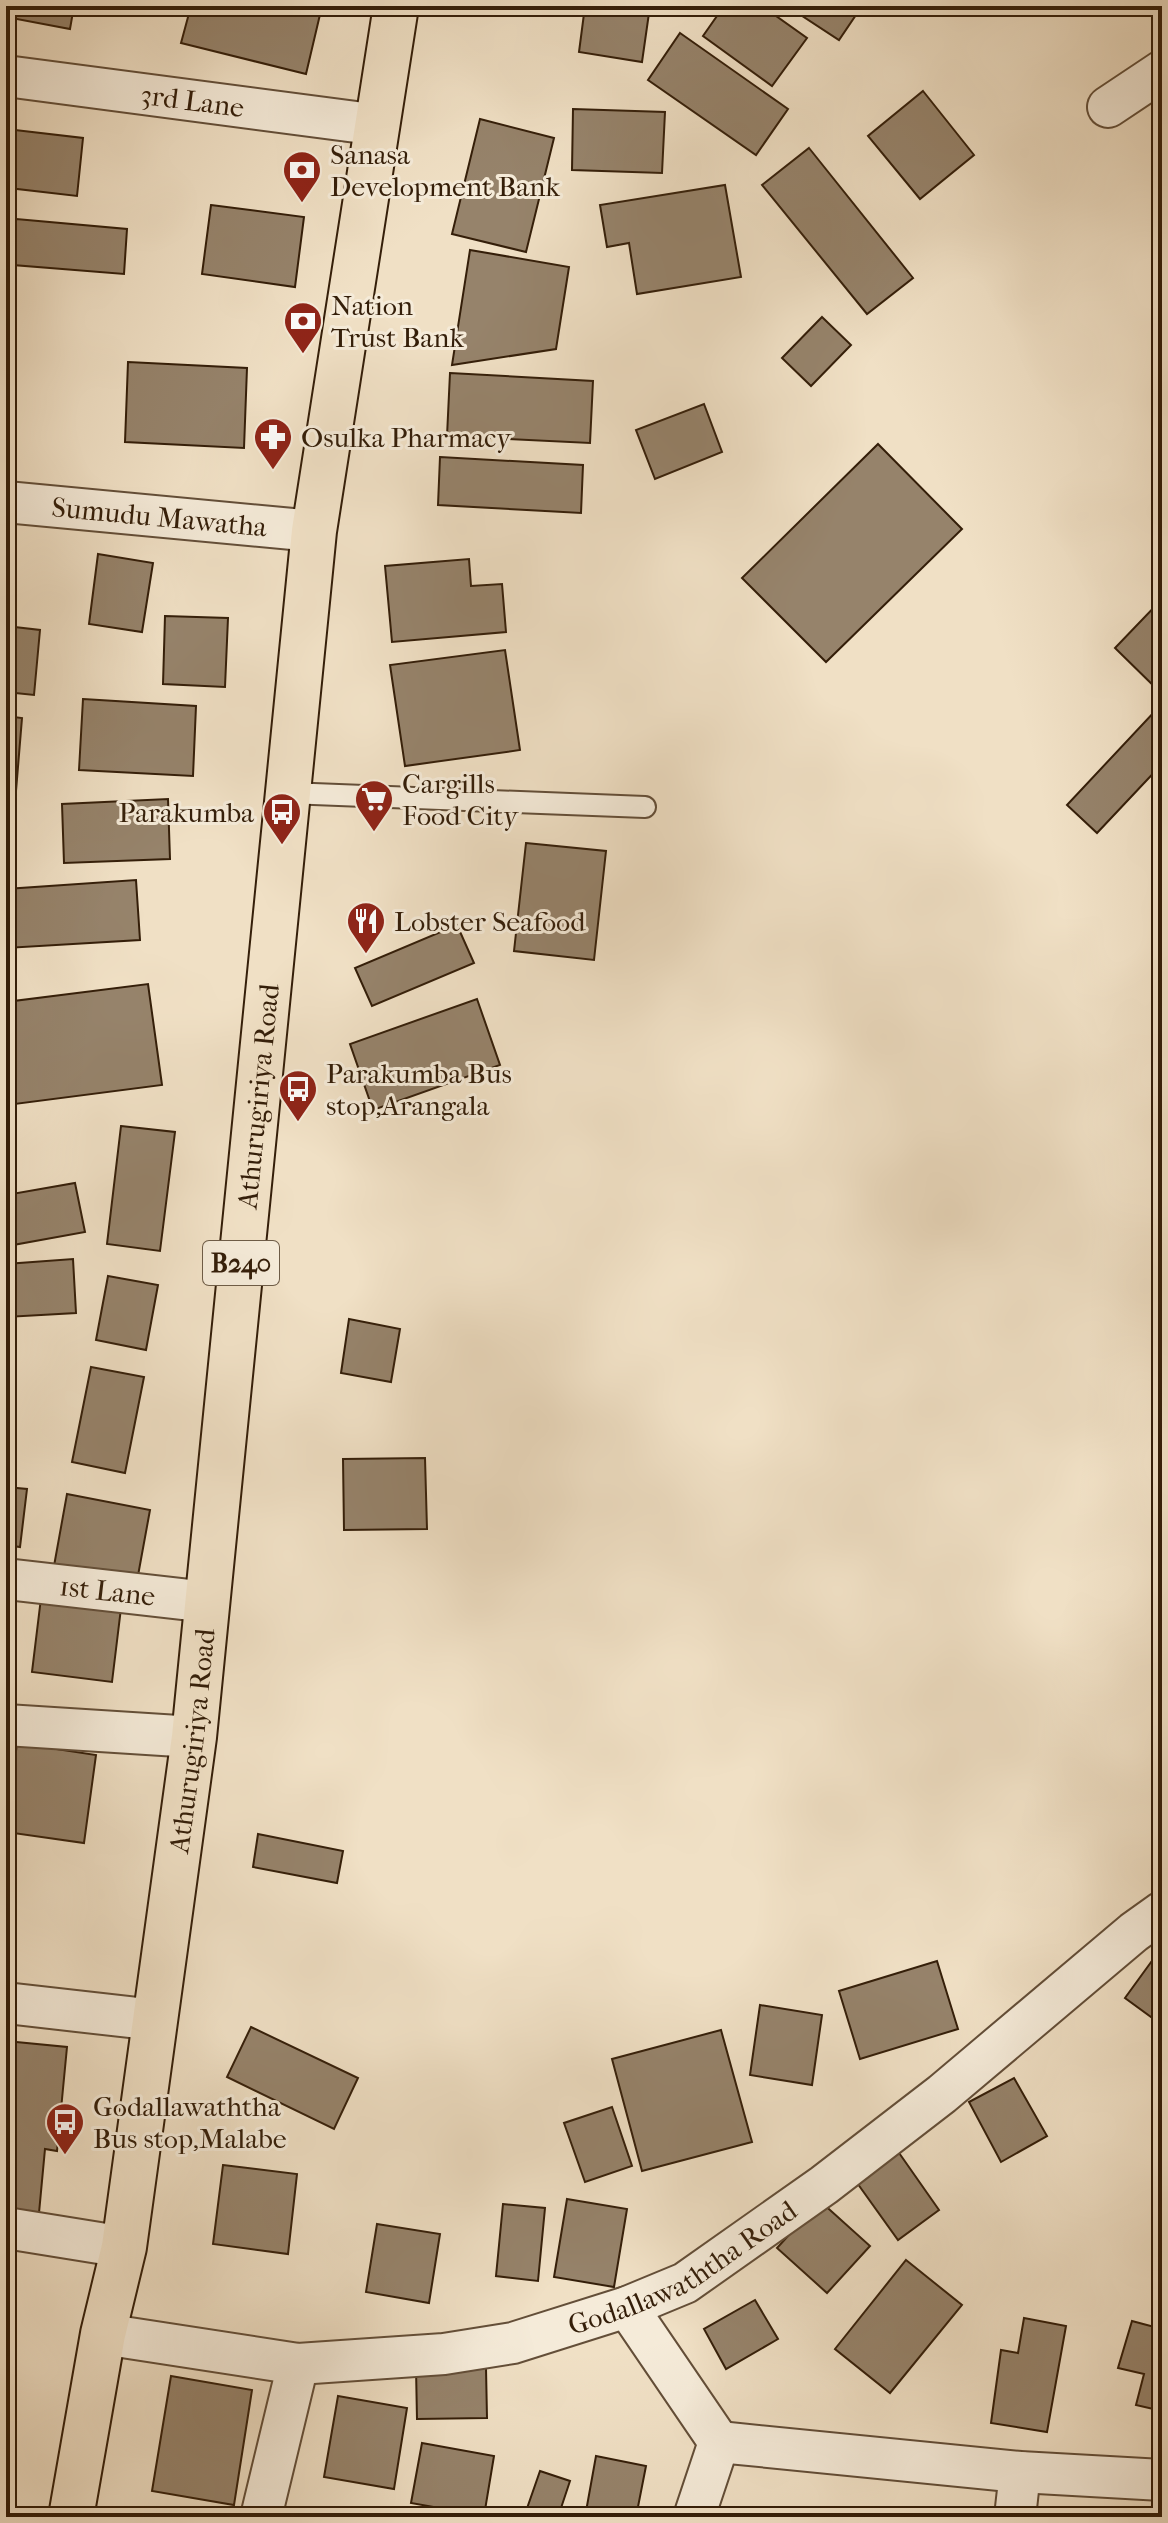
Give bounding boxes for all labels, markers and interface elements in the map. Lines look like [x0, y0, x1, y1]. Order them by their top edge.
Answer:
street label: 3rd Lane [139, 77, 246, 124]
place label: Sanasa Development Bank [330, 138, 560, 203]
bank icon: Sanasa Development Bank [281, 149, 323, 204]
place label: Nation Trust Bank [331, 289, 465, 354]
bank icon: Nation Trust Bank [282, 300, 324, 355]
pharmacy icon: Osulka Pharmacy [252, 416, 294, 471]
place label: Osulka Pharmacy [301, 421, 512, 454]
street label: Sumudu Mawatha [50, 490, 270, 543]
place label: Cargills Food City [402, 767, 519, 832]
supermarket icon: Cargills Food City [353, 778, 395, 833]
bus stop icon: Parakumba [261, 791, 303, 846]
place label: Parakumba [119, 796, 255, 829]
restaurant icon: Lobster Seafood [345, 900, 387, 955]
place label: Lobster Seafood [394, 905, 586, 938]
street label: Athurugiriya Road [230, 981, 285, 1211]
place label: Parakumba Bus stop,Arangala [326, 1057, 512, 1122]
bus stop icon: Parakumba Bus stop,Arangala [277, 1068, 319, 1123]
road number: B240 [203, 1241, 279, 1285]
street label: 1st Lane [58, 1569, 157, 1612]
street label: Athurugiriya Road [162, 1626, 221, 1856]
place label: Godallawaththa Bus stop,Malabe [93, 2090, 287, 2155]
bus stop icon: Godallawaththa Bus stop,Malabe [44, 2101, 86, 2156]
street label: Godallawaththa Road [564, 2193, 803, 2341]

